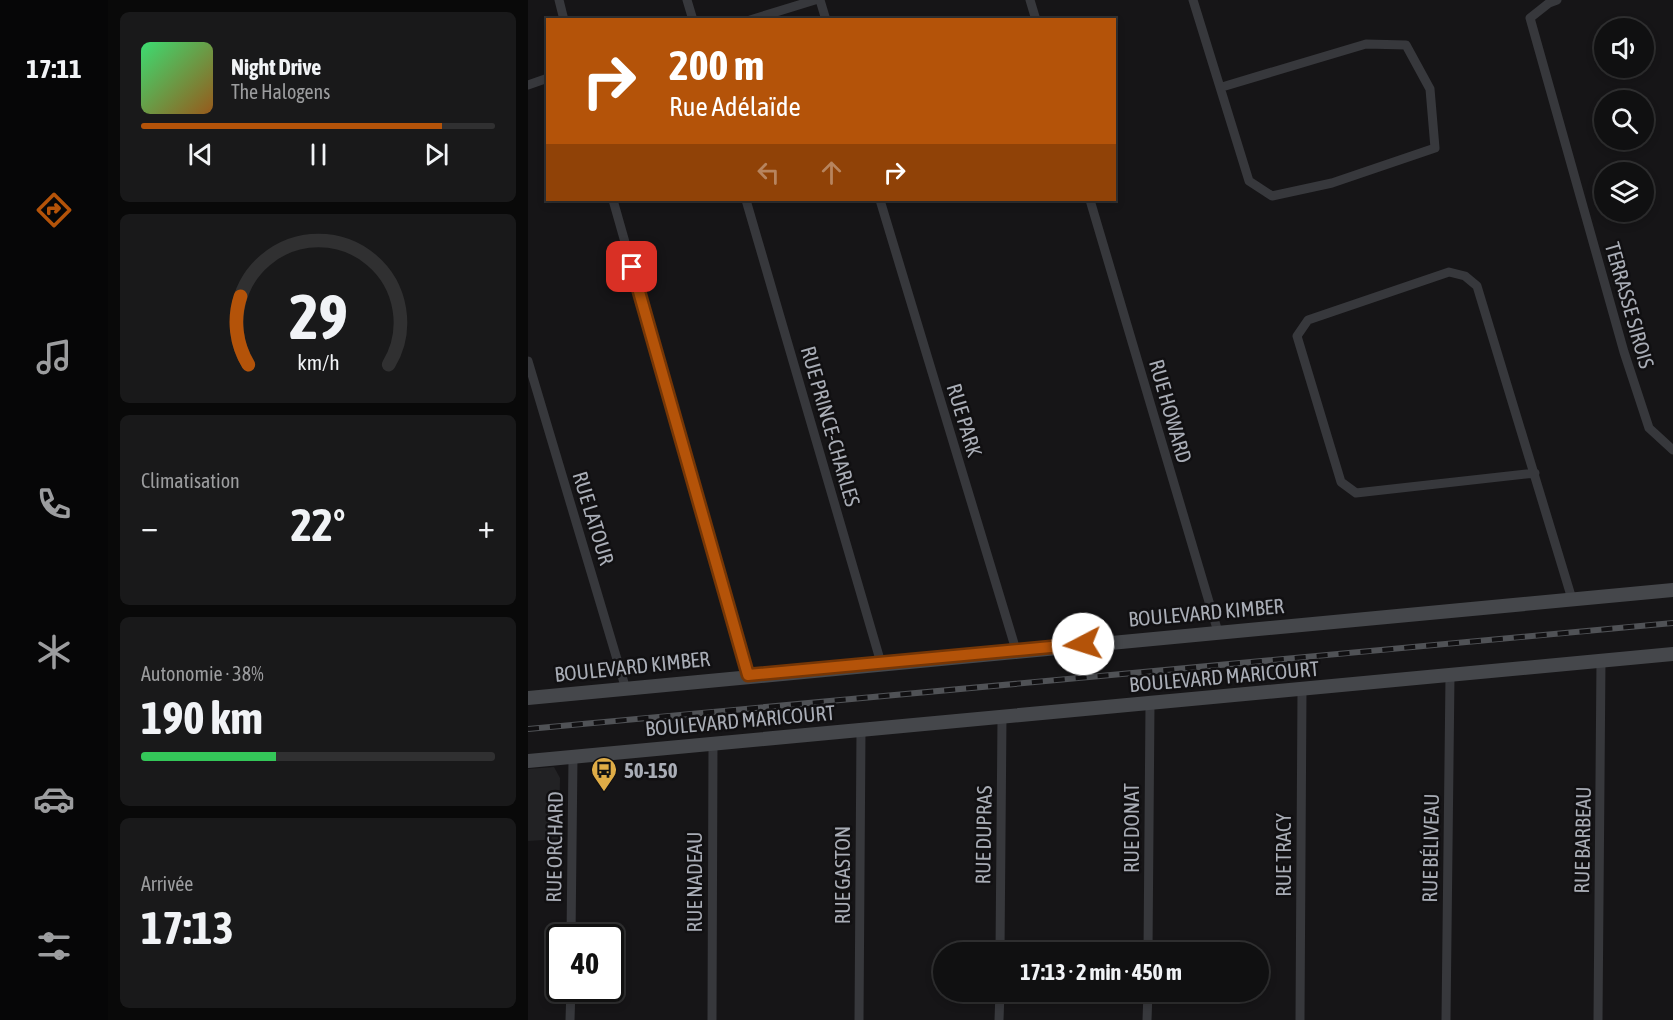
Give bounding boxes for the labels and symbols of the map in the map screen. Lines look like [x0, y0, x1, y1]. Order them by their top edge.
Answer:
street label: TERRASSE SIROIS [1601, 239, 1659, 371]
pin [606, 241, 657, 292]
street label: RUE PRINCE-CHARLES [797, 343, 865, 509]
street label: RUE HOWARD [1145, 357, 1197, 465]
street label: RUE PARK [943, 381, 988, 460]
street label: RUE LATOUR [568, 468, 620, 568]
street label: BOULEVARD KIMBER [1127, 593, 1285, 631]
position arrow [1051, 612, 1115, 676]
street label: BOULEVARD KIMBER [553, 646, 711, 686]
street label: BOULEVARD MARICOURT [1128, 656, 1320, 696]
street label: BOULEVARD MARICOURT [644, 700, 836, 740]
bus stop icon: 50-150 [589, 755, 619, 793]
place label: 50-150 [624, 758, 678, 782]
street label: RUE DONAT [1119, 783, 1143, 873]
street label: RUE DUPRAS [970, 785, 996, 885]
street label: RUE BARBEAU [1569, 786, 1595, 894]
street label: RUE ORCHARD [541, 791, 567, 903]
street label: RUE BÉLIVEAU [1417, 793, 1443, 903]
street label: RUE TRACY [1271, 813, 1295, 897]
street label: RUE GASTON [830, 826, 854, 924]
street label: RUE NADEAU [682, 832, 706, 932]
speed limit sign: 40 [546, 924, 624, 1002]

